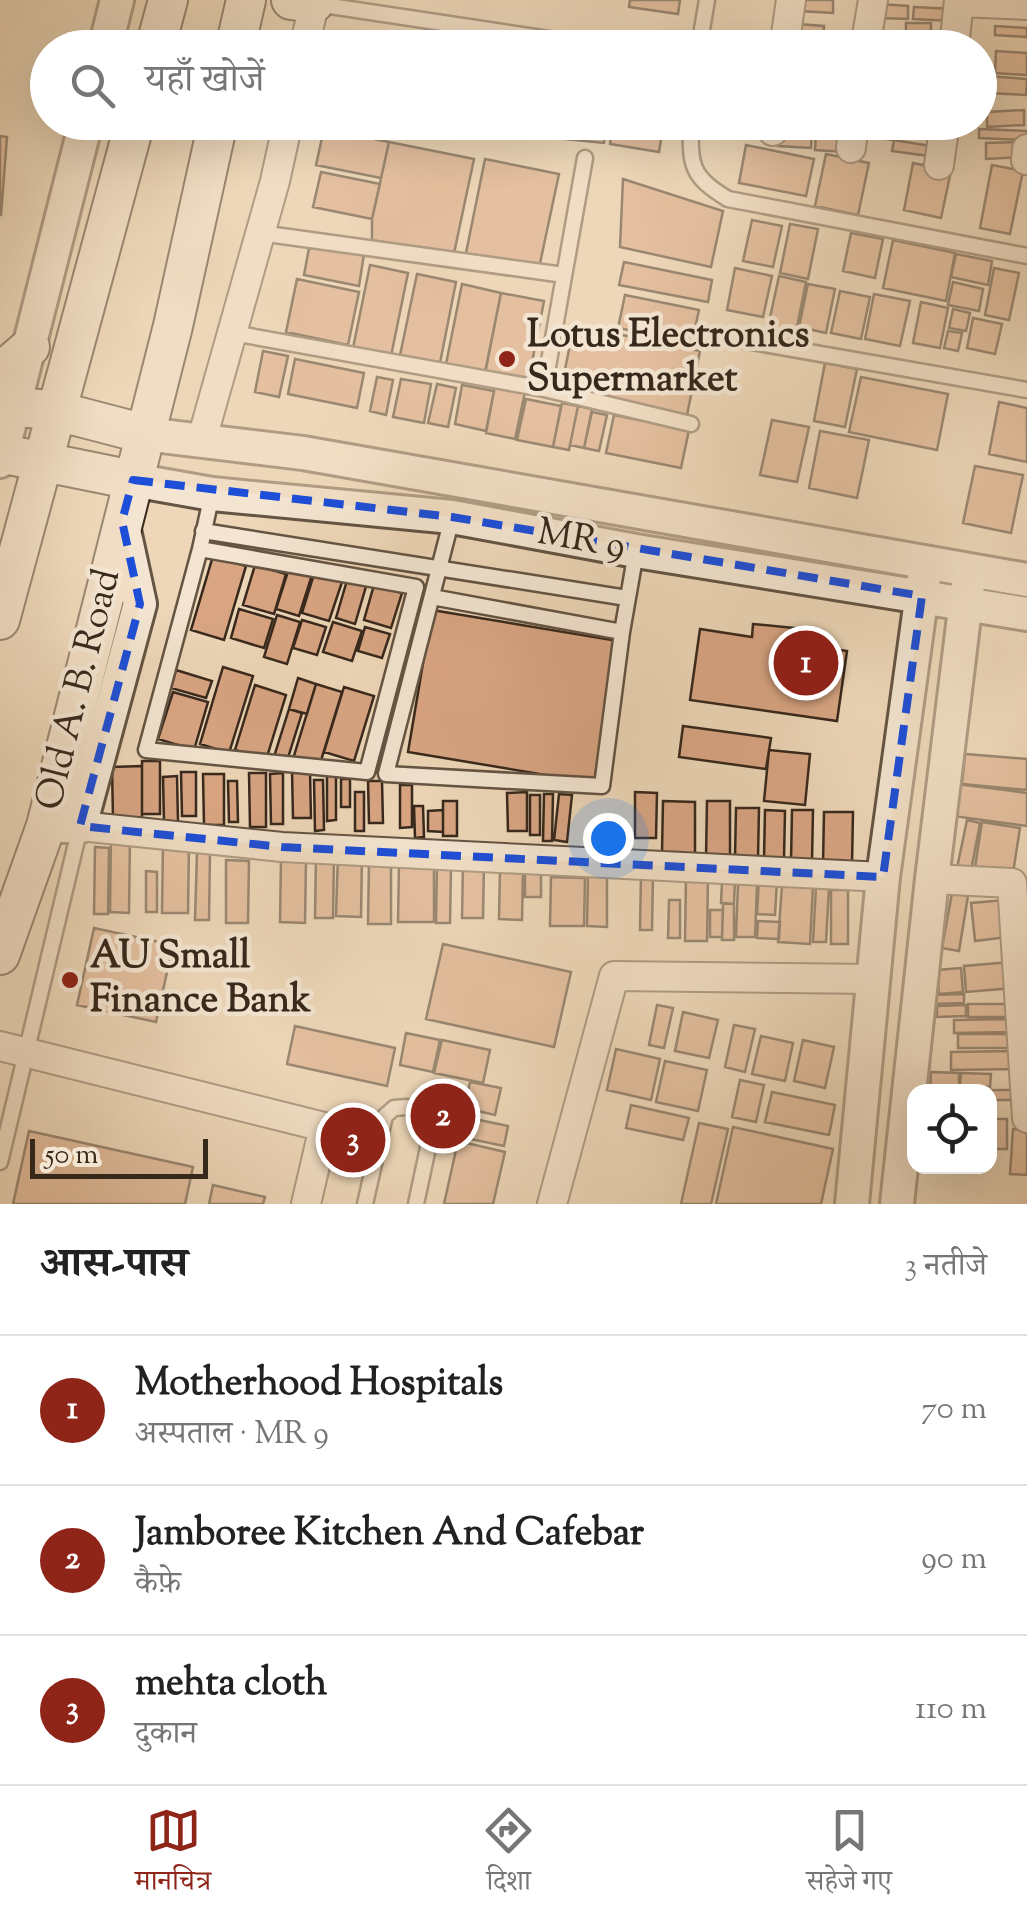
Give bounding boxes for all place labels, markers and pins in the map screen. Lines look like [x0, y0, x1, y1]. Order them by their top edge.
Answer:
place label: Lotus Electronics Supermarket [527, 310, 810, 408]
marker: Lotus Electronics Supermarket [496, 348, 518, 370]
pin: 1 [774, 626, 838, 700]
place label: AU Small Finance Bank [90, 931, 311, 1029]
marker: AU Small Finance Bank [59, 969, 81, 991]
pin: 2 [410, 1078, 476, 1154]
pin: 3 [320, 1102, 386, 1178]

